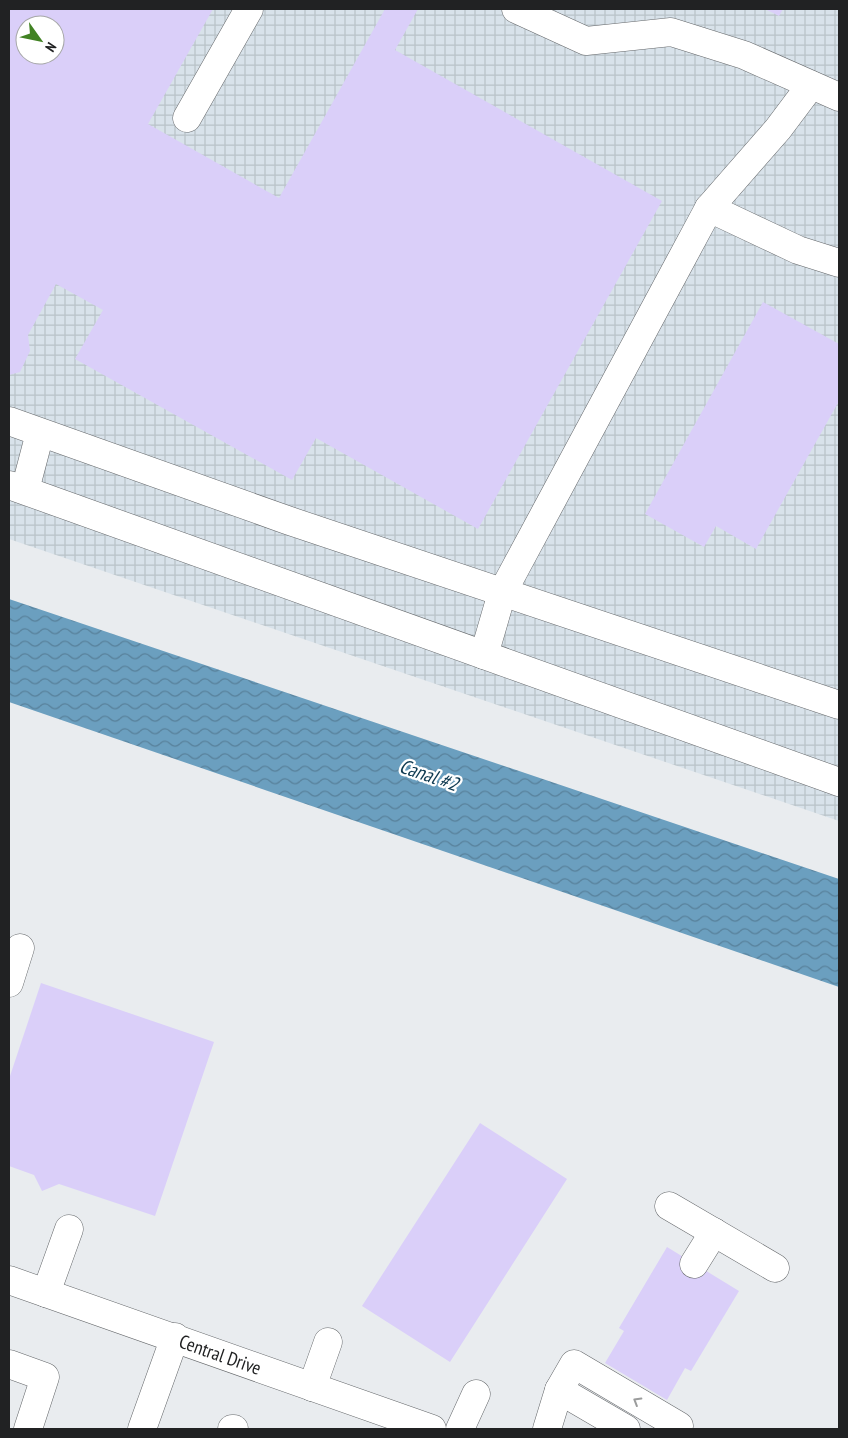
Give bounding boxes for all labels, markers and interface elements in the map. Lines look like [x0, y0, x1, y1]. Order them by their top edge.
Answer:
north arrow [15, 15, 65, 65]
text: N [41, 39, 61, 55]
water label: Canal #2 [396, 753, 464, 798]
street label: Central Drive [176, 1329, 265, 1380]
one-way arrow [633, 1398, 642, 1408]

